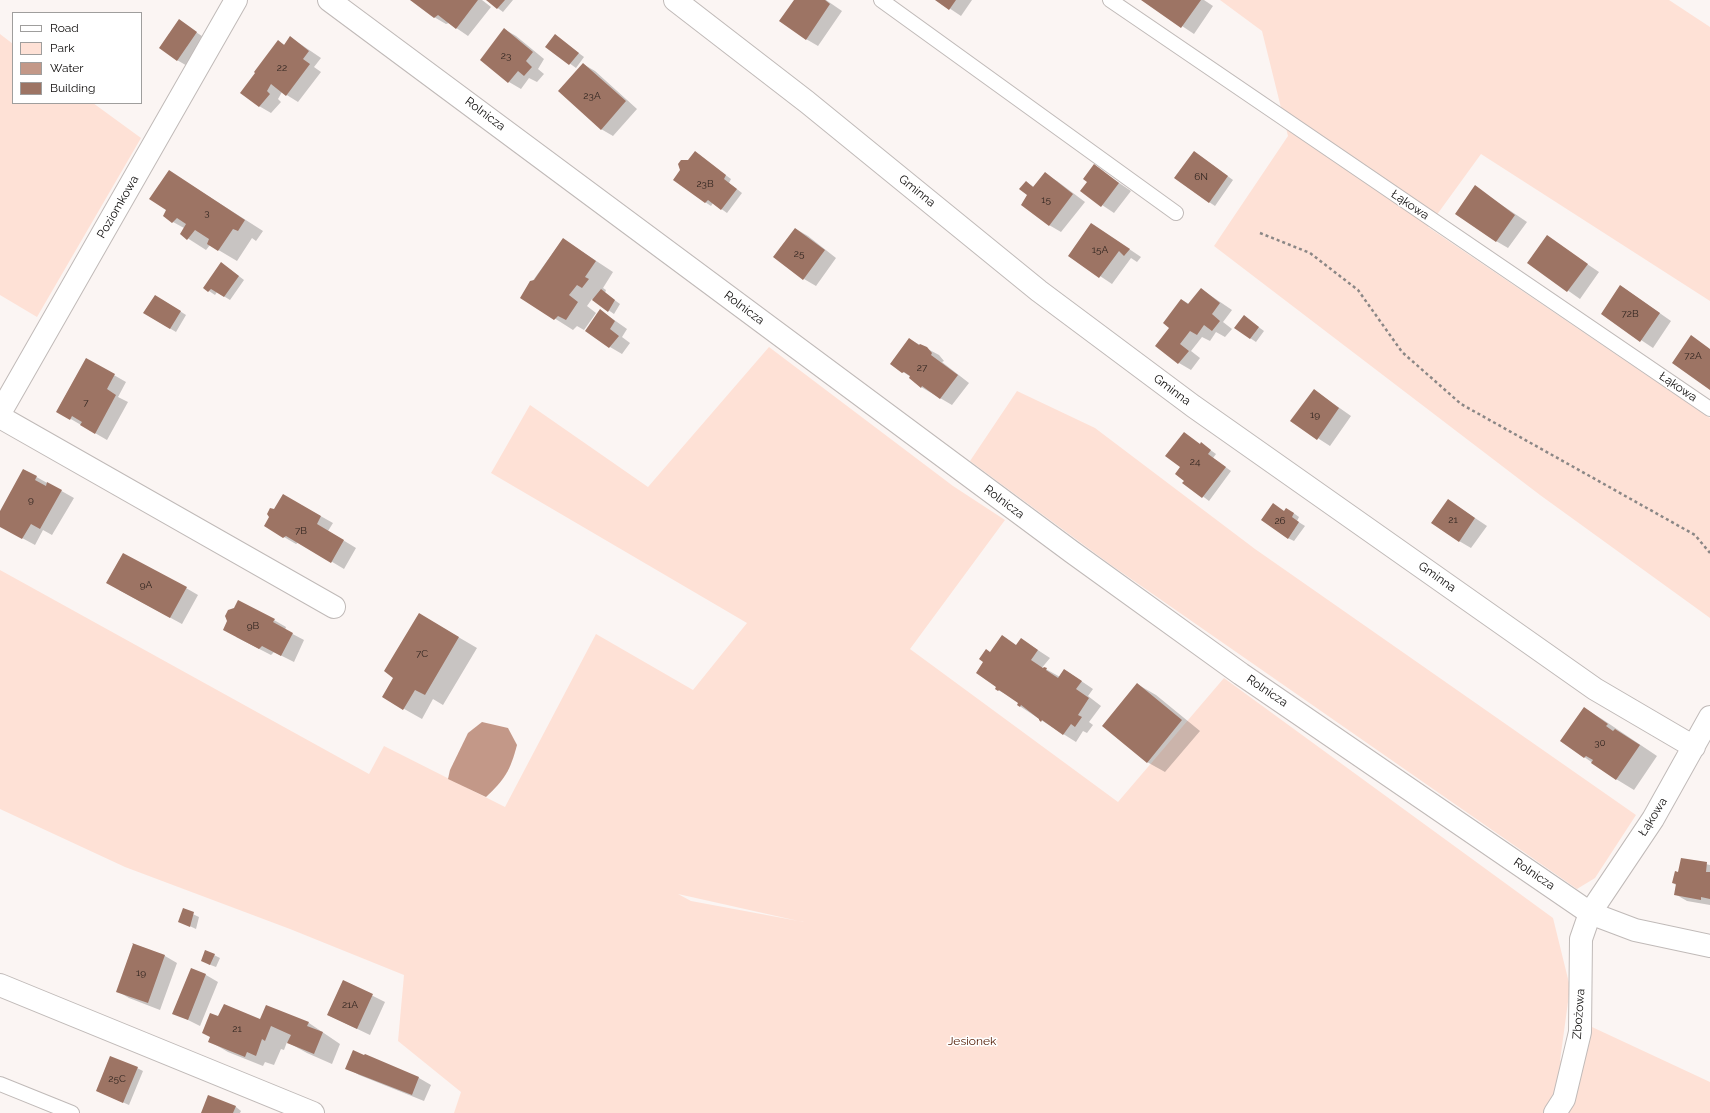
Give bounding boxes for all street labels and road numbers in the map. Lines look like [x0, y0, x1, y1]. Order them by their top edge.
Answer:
street label: Rolnicza [462, 94, 508, 134]
street label: Gminna [896, 172, 938, 210]
street label: Poziomkowa [94, 173, 142, 241]
street label: Łąkowa [1388, 187, 1432, 223]
street label: Rolnicza [721, 288, 767, 328]
street label: Łąkowa [1656, 369, 1700, 405]
street label: Gminna [1151, 371, 1193, 409]
street label: Rolnicza [981, 482, 1027, 522]
street label: Gminna [1415, 559, 1459, 595]
street label: Rolnicza [1244, 672, 1290, 710]
street label: Łąkowa [1636, 795, 1670, 839]
street label: Rolnicza [1511, 855, 1557, 893]
street label: Zbożowa [1570, 988, 1588, 1040]

